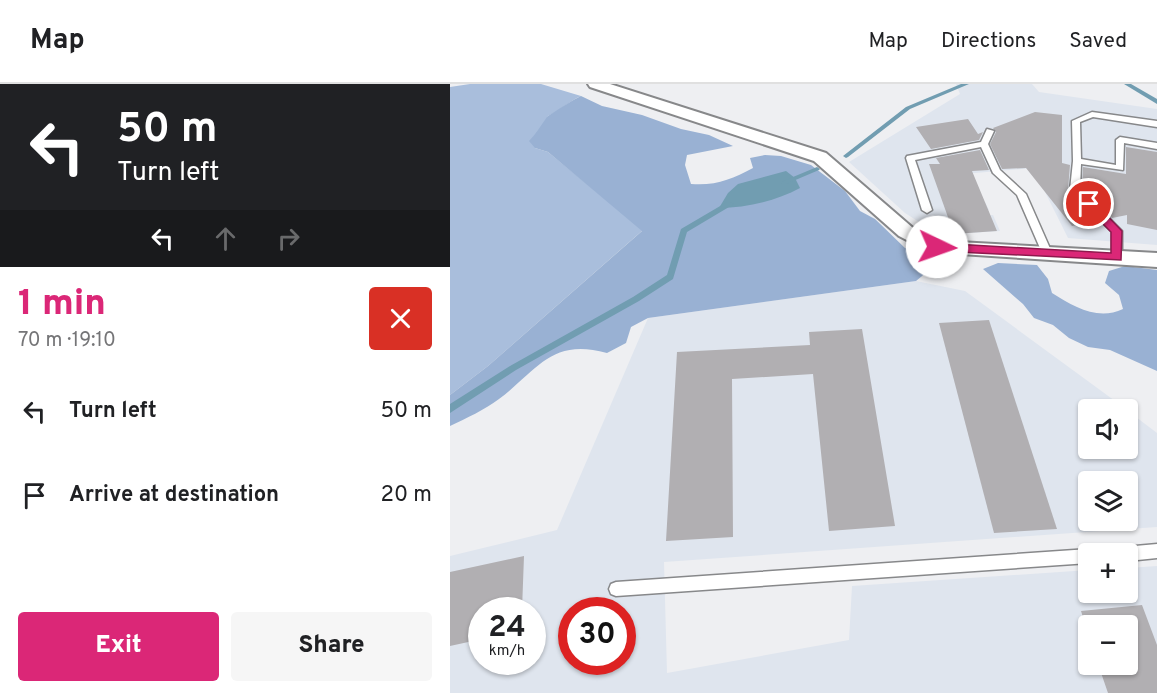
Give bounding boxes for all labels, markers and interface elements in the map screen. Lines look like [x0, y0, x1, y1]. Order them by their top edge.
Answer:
text: Map [30, 23, 85, 59]
text: Map [868, 28, 908, 55]
text: Directions [941, 28, 1036, 55]
text: Saved [1069, 28, 1127, 55]
text: 50 m [117, 104, 218, 157]
icon: left [18, 108, 96, 186]
text: Turn left [117, 156, 219, 190]
pin [1063, 178, 1114, 229]
icon: arrive [1072, 187, 1105, 220]
position arrow [905, 215, 969, 279]
icon: left [146, 222, 179, 255]
icon: ahead [209, 222, 242, 255]
icon: right [272, 222, 305, 255]
text: 1 min [18, 282, 106, 328]
button: close [369, 287, 432, 350]
text: 70 m · 19:10 [18, 328, 116, 354]
icon: left [18, 395, 51, 428]
text: Turn left [69, 398, 157, 425]
text: 50 m [380, 398, 432, 425]
map controls [1078, 399, 1138, 675]
button: sound [1078, 399, 1138, 459]
button: layers [1078, 471, 1138, 531]
icon: arrive [18, 479, 51, 512]
text: Arrive at destination [69, 482, 279, 509]
text: 20 m [381, 482, 432, 509]
button: + [1078, 543, 1138, 603]
speed limit sign: 30 [558, 597, 636, 675]
text: 24 [488, 610, 526, 647]
button: Exit [18, 612, 219, 681]
button: Share [231, 612, 432, 681]
button: − [1078, 615, 1138, 675]
text: km/h [489, 642, 525, 661]

